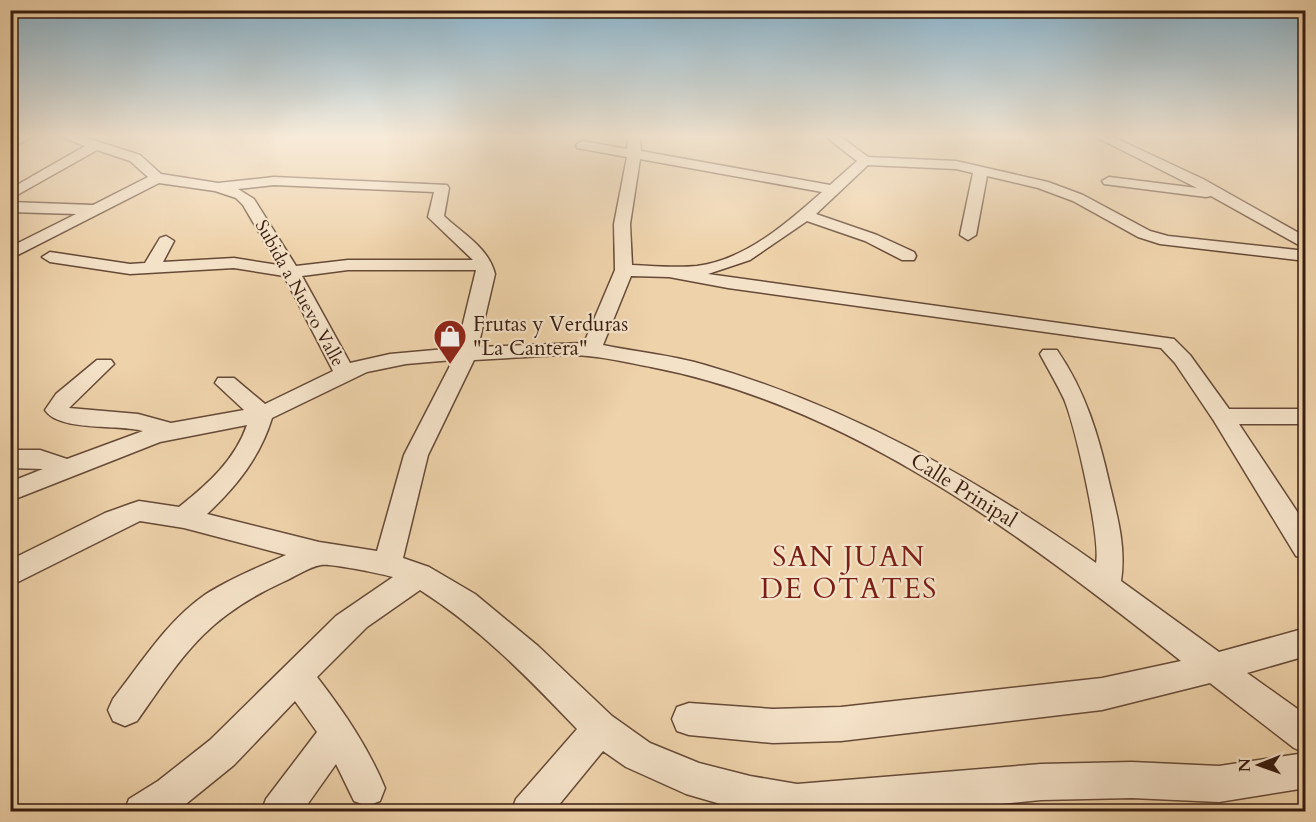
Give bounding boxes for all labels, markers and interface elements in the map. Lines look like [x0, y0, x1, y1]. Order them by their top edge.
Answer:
street label: Subida a Nuevo Valle [249, 216, 350, 371]
place label: Frutas y Verduras "La Cantera" [473, 310, 628, 363]
shop icon: Frutas y Verduras "La Cantera" [432, 318, 468, 365]
street label: Calle Prinipal [905, 446, 1022, 535]
district label: SAN JUAN DE OTATES [760, 538, 938, 608]
north arrow [1229, 735, 1289, 795]
text: N [1234, 758, 1256, 772]

